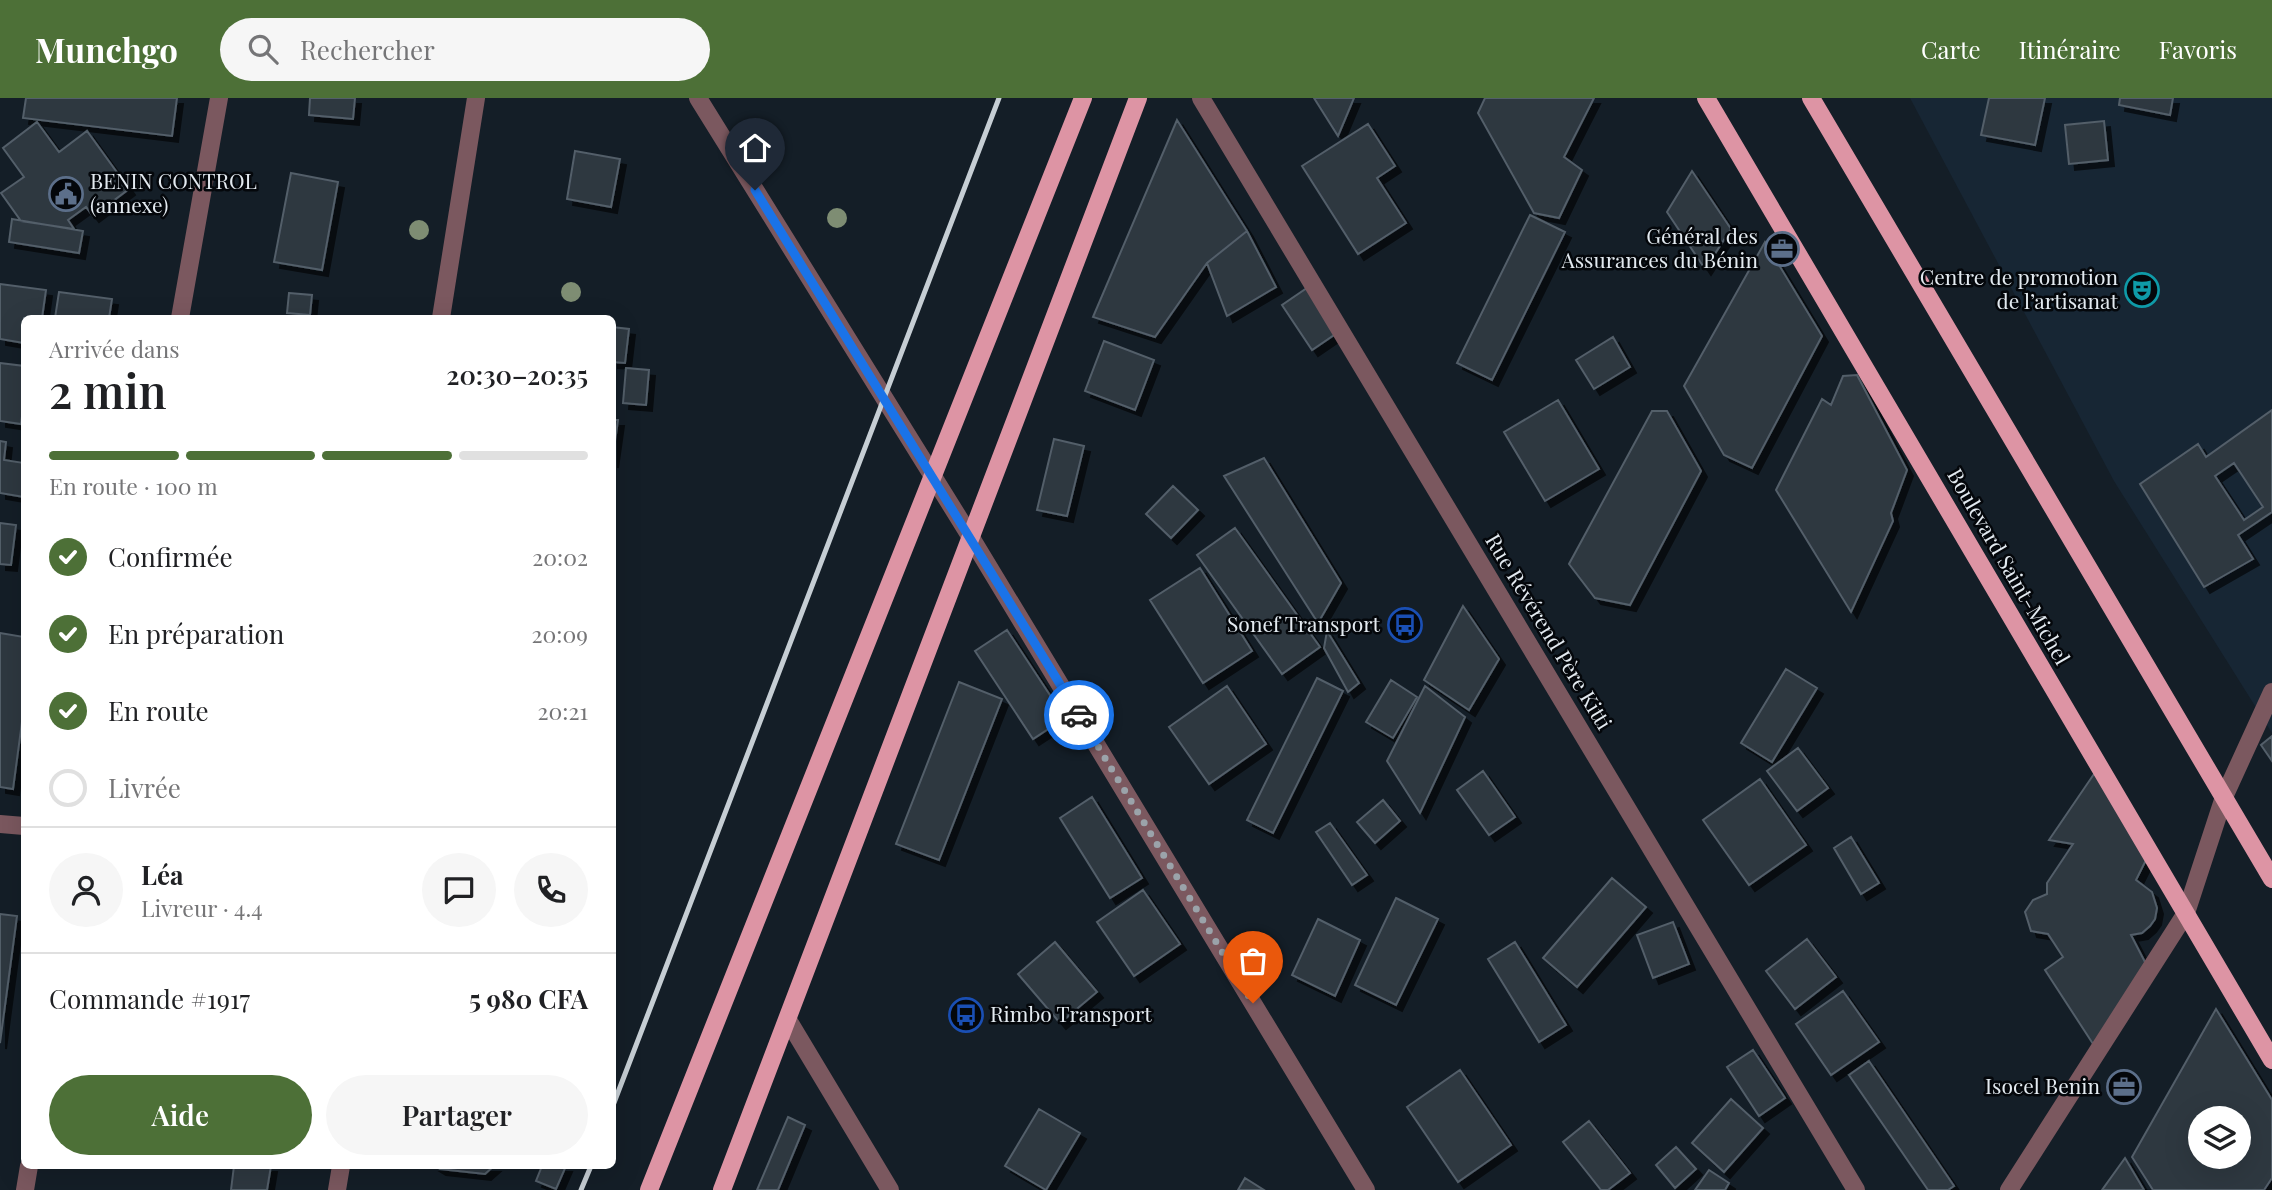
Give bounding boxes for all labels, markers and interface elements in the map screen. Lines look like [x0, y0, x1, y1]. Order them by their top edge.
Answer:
search box [220, 18, 710, 81]
text: Munchgo [35, 27, 178, 71]
icon: search [244, 30, 282, 68]
text: Rechercher [300, 32, 435, 67]
text: Carte [1921, 33, 1981, 65]
text: Itinéraire [2019, 33, 2121, 65]
text: Favoris [2159, 33, 2237, 65]
pin [725, 118, 785, 190]
icon: home [736, 129, 774, 167]
place label: BENIN CONTROL (annexe) [90, 166, 257, 218]
public building icon: BENIN CONTROL (annexe) [47, 175, 85, 213]
place label: Général des Assurances du Bénin [1560, 221, 1758, 273]
office icon: Général des Assurances du Bénin [1763, 230, 1801, 268]
place label: Centre de promotion de l’artisanat [1920, 262, 2119, 314]
theatre icon: Centre de promotion de l’artisanat [2123, 271, 2161, 309]
text: Arrivée dans [49, 333, 180, 364]
text: 20:30–20:35 [446, 357, 588, 392]
text: 2 min [49, 359, 167, 421]
street label: Boulevard Saint-Michel [1942, 463, 2077, 669]
text: En route · 100 m [49, 470, 218, 501]
street label: Rue Révérend Père Kitti [1480, 528, 1619, 734]
icon: check [49, 538, 87, 576]
text: Confirmée [108, 539, 233, 574]
text: 20:02 [532, 541, 588, 572]
bus stop icon: Sonef Transport [1386, 606, 1424, 644]
place label: Sonef Transport [1227, 609, 1381, 637]
icon: check [49, 615, 87, 653]
text: En préparation [108, 616, 284, 651]
text: 20:09 [532, 618, 588, 649]
courier [1044, 680, 1114, 750]
icon: check [49, 692, 87, 730]
text: En route [108, 693, 209, 728]
text: 20:21 [538, 695, 588, 726]
icon: car [1060, 696, 1098, 734]
text: Livrée [108, 770, 181, 805]
button: person [49, 853, 123, 927]
button: chat [422, 853, 496, 927]
button: phone [514, 853, 588, 927]
text: Léa [141, 857, 183, 892]
text: Livreur · 4.4 [141, 892, 263, 923]
pin [1223, 931, 1283, 1003]
icon: bag [1234, 942, 1272, 980]
text: Commande #1917 [49, 981, 250, 1016]
text: 5 980 CFA [469, 981, 588, 1016]
bus stop icon: Rimbo Transport [947, 996, 985, 1034]
place label: Rimbo Transport [990, 999, 1152, 1027]
office icon: Isocel Benin [2105, 1068, 2143, 1106]
place label: Isocel Benin [1985, 1071, 2100, 1099]
button: Aide [49, 1075, 312, 1155]
button: Partager [326, 1075, 588, 1155]
map controls [2188, 1106, 2251, 1169]
button: layers [2188, 1106, 2251, 1169]

